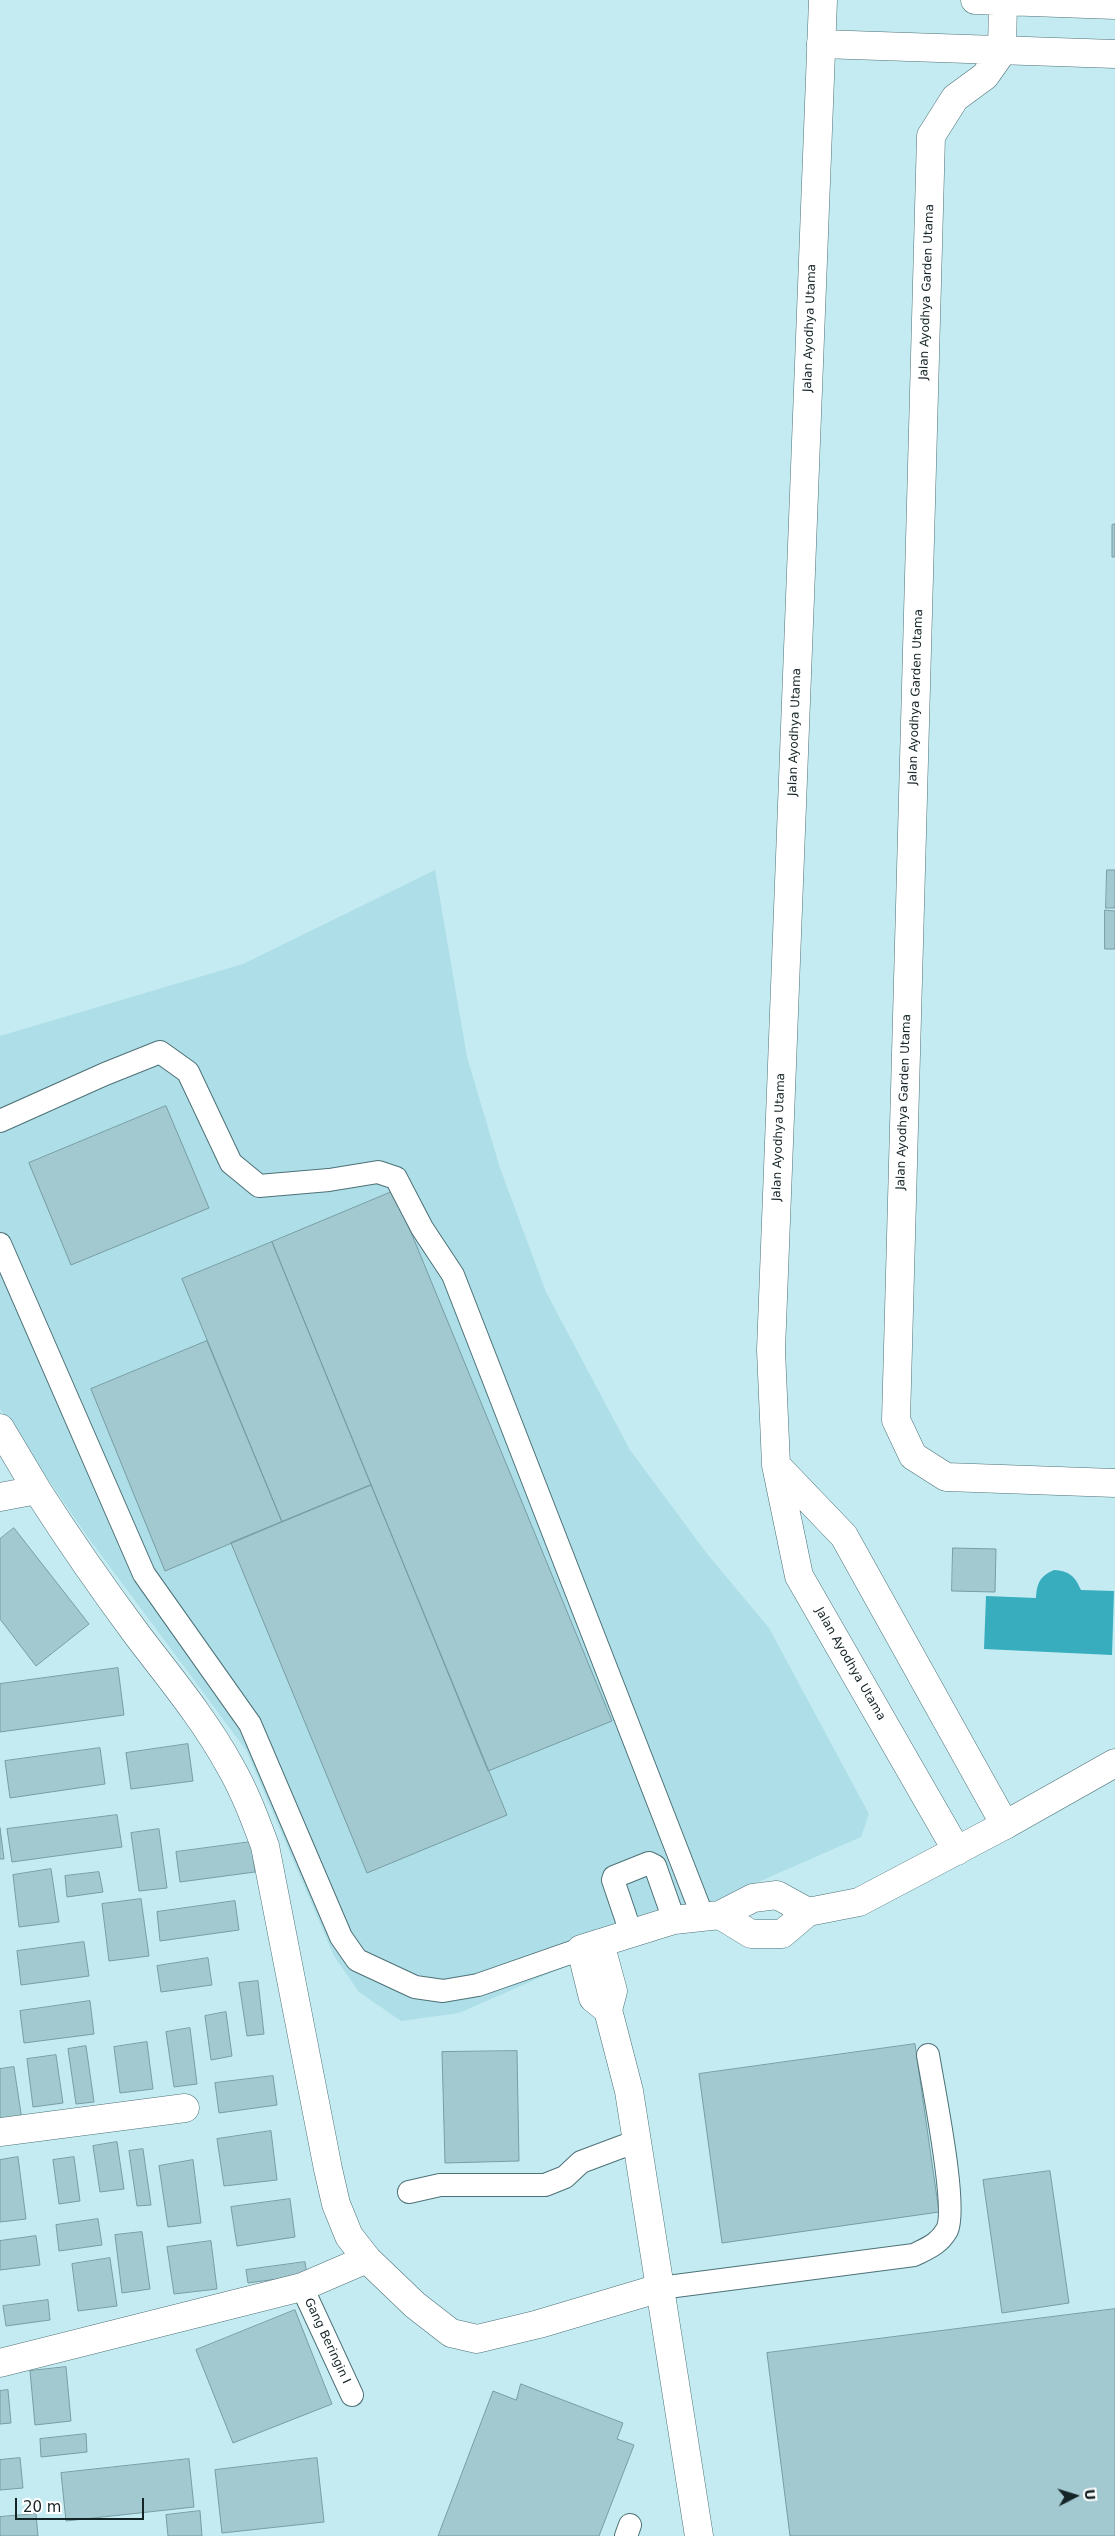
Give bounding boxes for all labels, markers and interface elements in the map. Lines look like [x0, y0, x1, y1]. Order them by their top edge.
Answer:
street label: Jalan Ayodhya Garden Utama [917, 204, 937, 380]
street label: Jalan Ayodhya Utama [801, 264, 819, 392]
street label: Jalan Ayodhya Garden Utama [906, 609, 926, 785]
street label: Jalan Ayodhya Utama [786, 668, 804, 796]
street label: Jalan Ayodhya Garden Utama [894, 1014, 914, 1190]
street label: Jalan Ayodhya Utama [770, 1073, 788, 1201]
street label: Jalan Ayodhya Utama [812, 1605, 888, 1723]
street label: Gang Beringin I [301, 2296, 353, 2386]
north arrow [1050, 2471, 1100, 2521]
scale bar [18, 2488, 146, 2520]
text: U [1081, 2488, 1098, 2501]
text: 20 m [23, 2498, 61, 2516]

